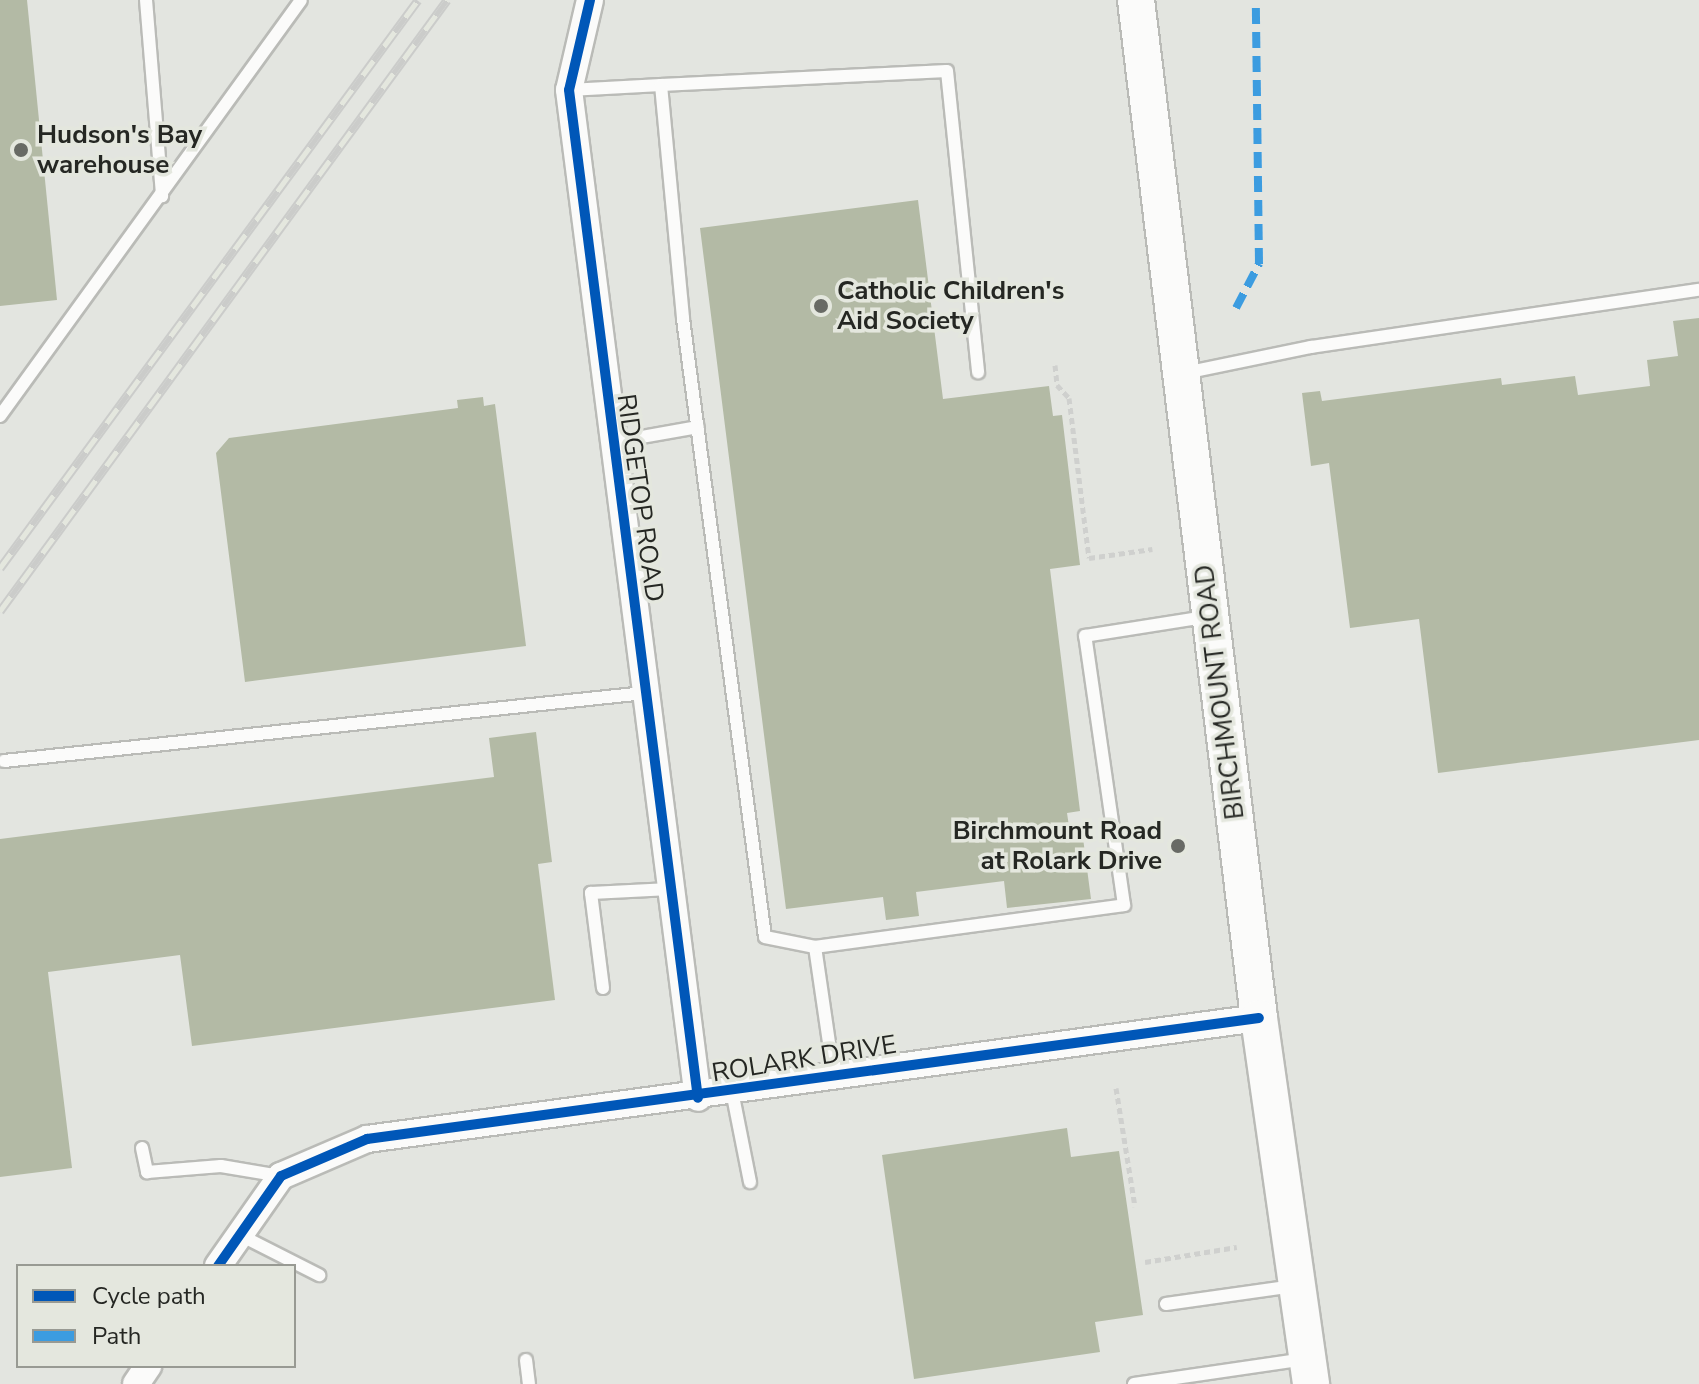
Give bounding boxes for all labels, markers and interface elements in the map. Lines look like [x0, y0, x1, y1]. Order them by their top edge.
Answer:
place label: Hudson's Bay warehouse [37, 119, 202, 180]
marker: Hudson's Bay warehouse [12, 141, 30, 159]
place label: Catholic Children's Aid Society [837, 275, 1064, 336]
marker: Catholic Children's Aid Society [812, 297, 830, 315]
street label: RIDGETOP ROAD [610, 392, 670, 604]
street label: BIRCHMOUNT ROAD [1189, 563, 1251, 821]
place label: Birchmount Road at Rolark Drive [953, 815, 1162, 876]
marker: Birchmount Road at Rolark Drive [1169, 837, 1187, 855]
street label: ROLARK DRIVE [709, 1029, 899, 1089]
legend [16, 1264, 296, 1368]
text: Cycle path [92, 1280, 206, 1312]
text: Path [92, 1320, 141, 1352]

